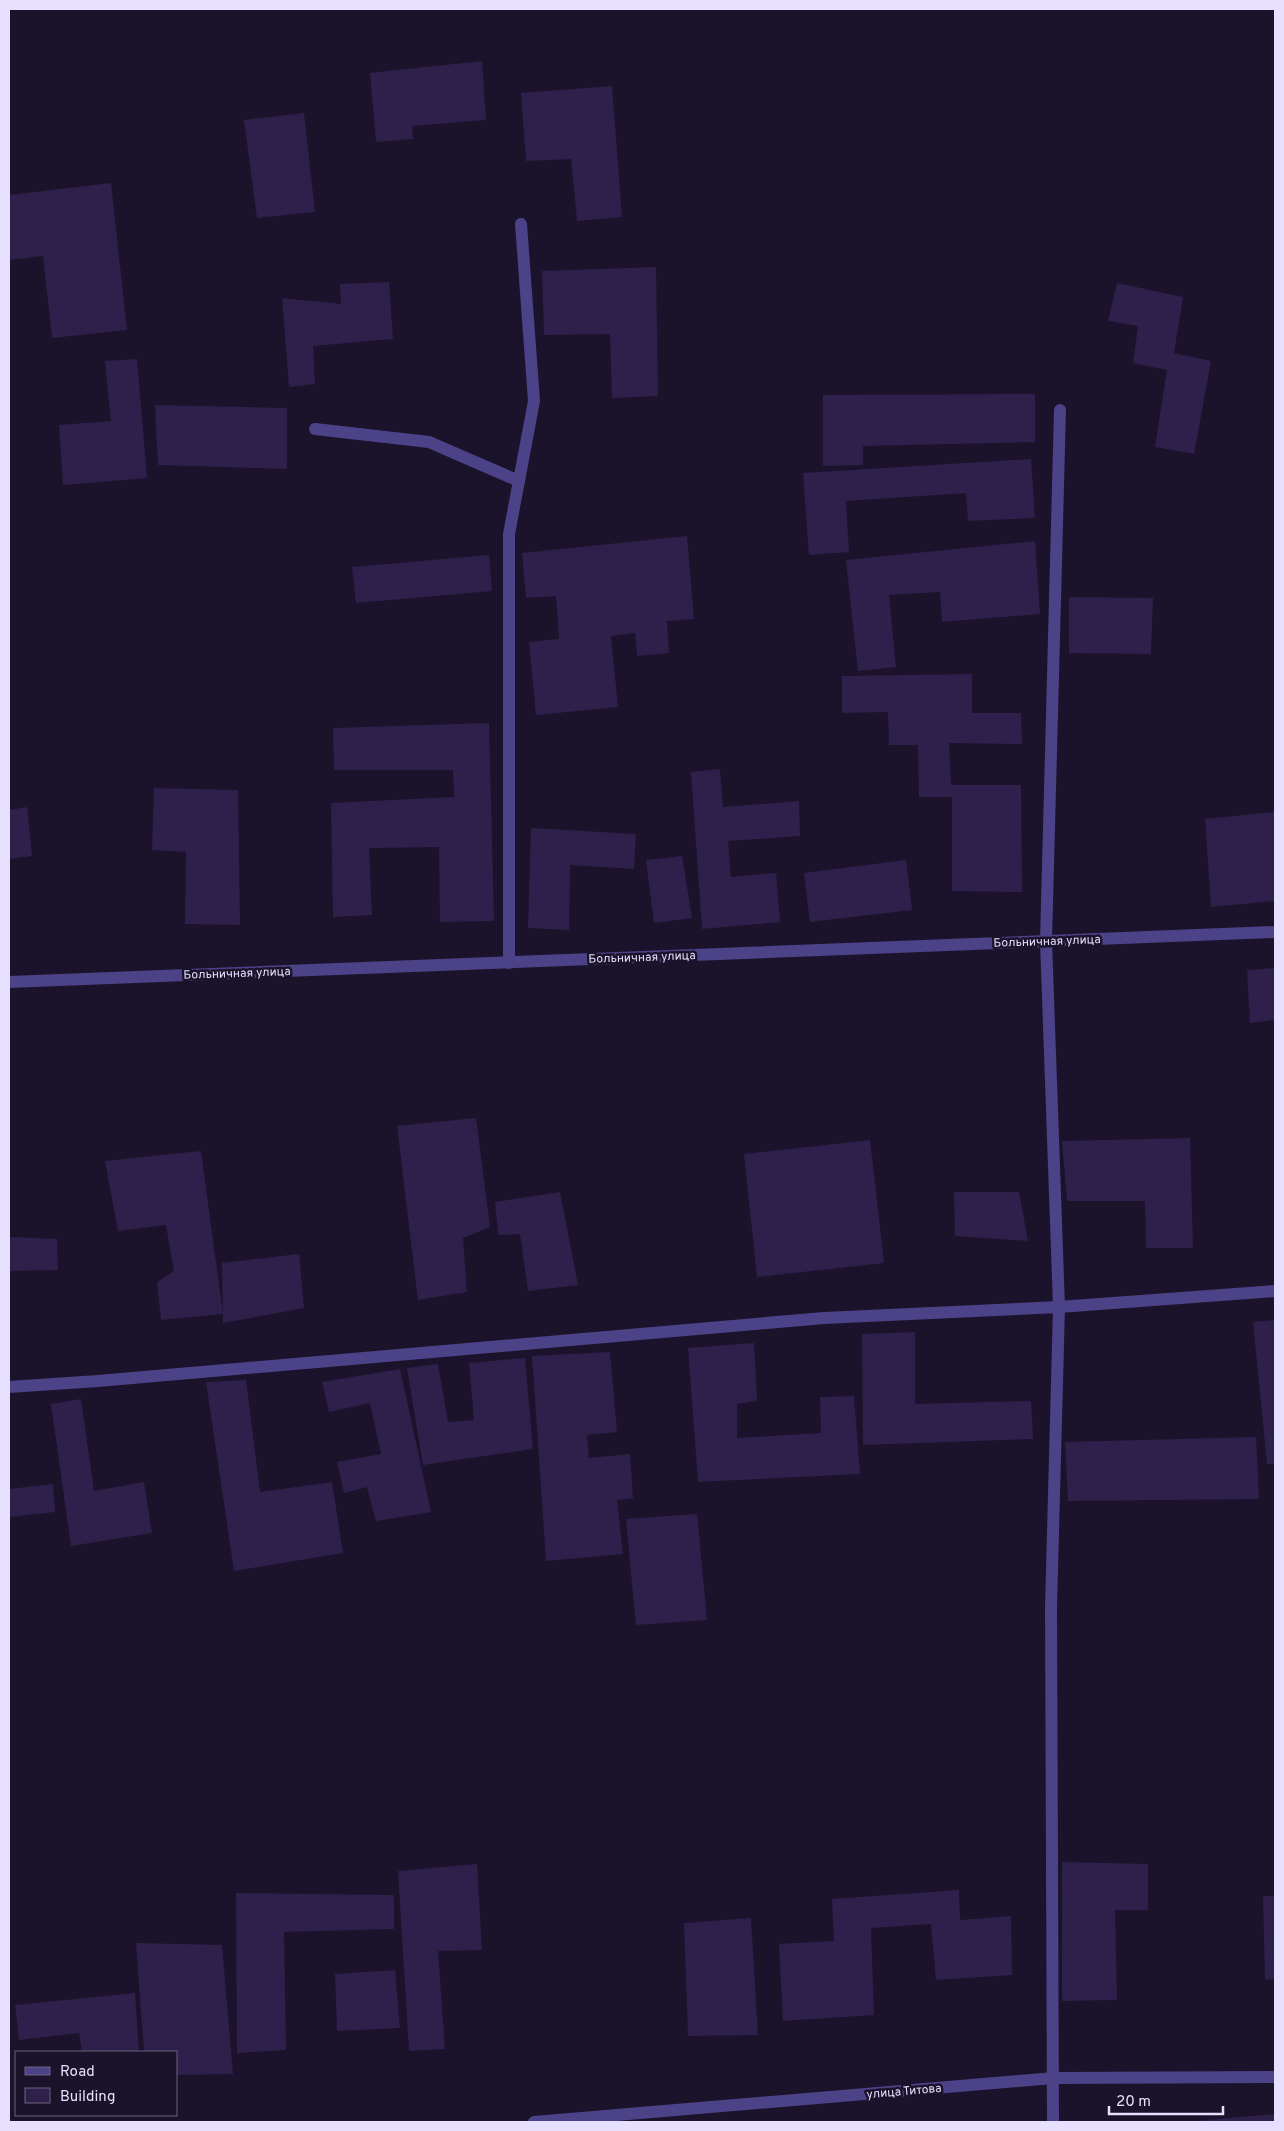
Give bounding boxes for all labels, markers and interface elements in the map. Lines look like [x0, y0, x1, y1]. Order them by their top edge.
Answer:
street label: Больничная улица [993, 932, 1101, 952]
street label: Больничная улица [588, 948, 696, 968]
street label: Больничная улица [183, 964, 291, 984]
legend [15, 2051, 178, 2116]
text: Road [60, 2063, 95, 2082]
street label: улица Титова [866, 2081, 942, 2103]
scale bar [1109, 2084, 1223, 2116]
text: Building [60, 2088, 115, 2107]
text: 20 m [1116, 2093, 1151, 2112]

